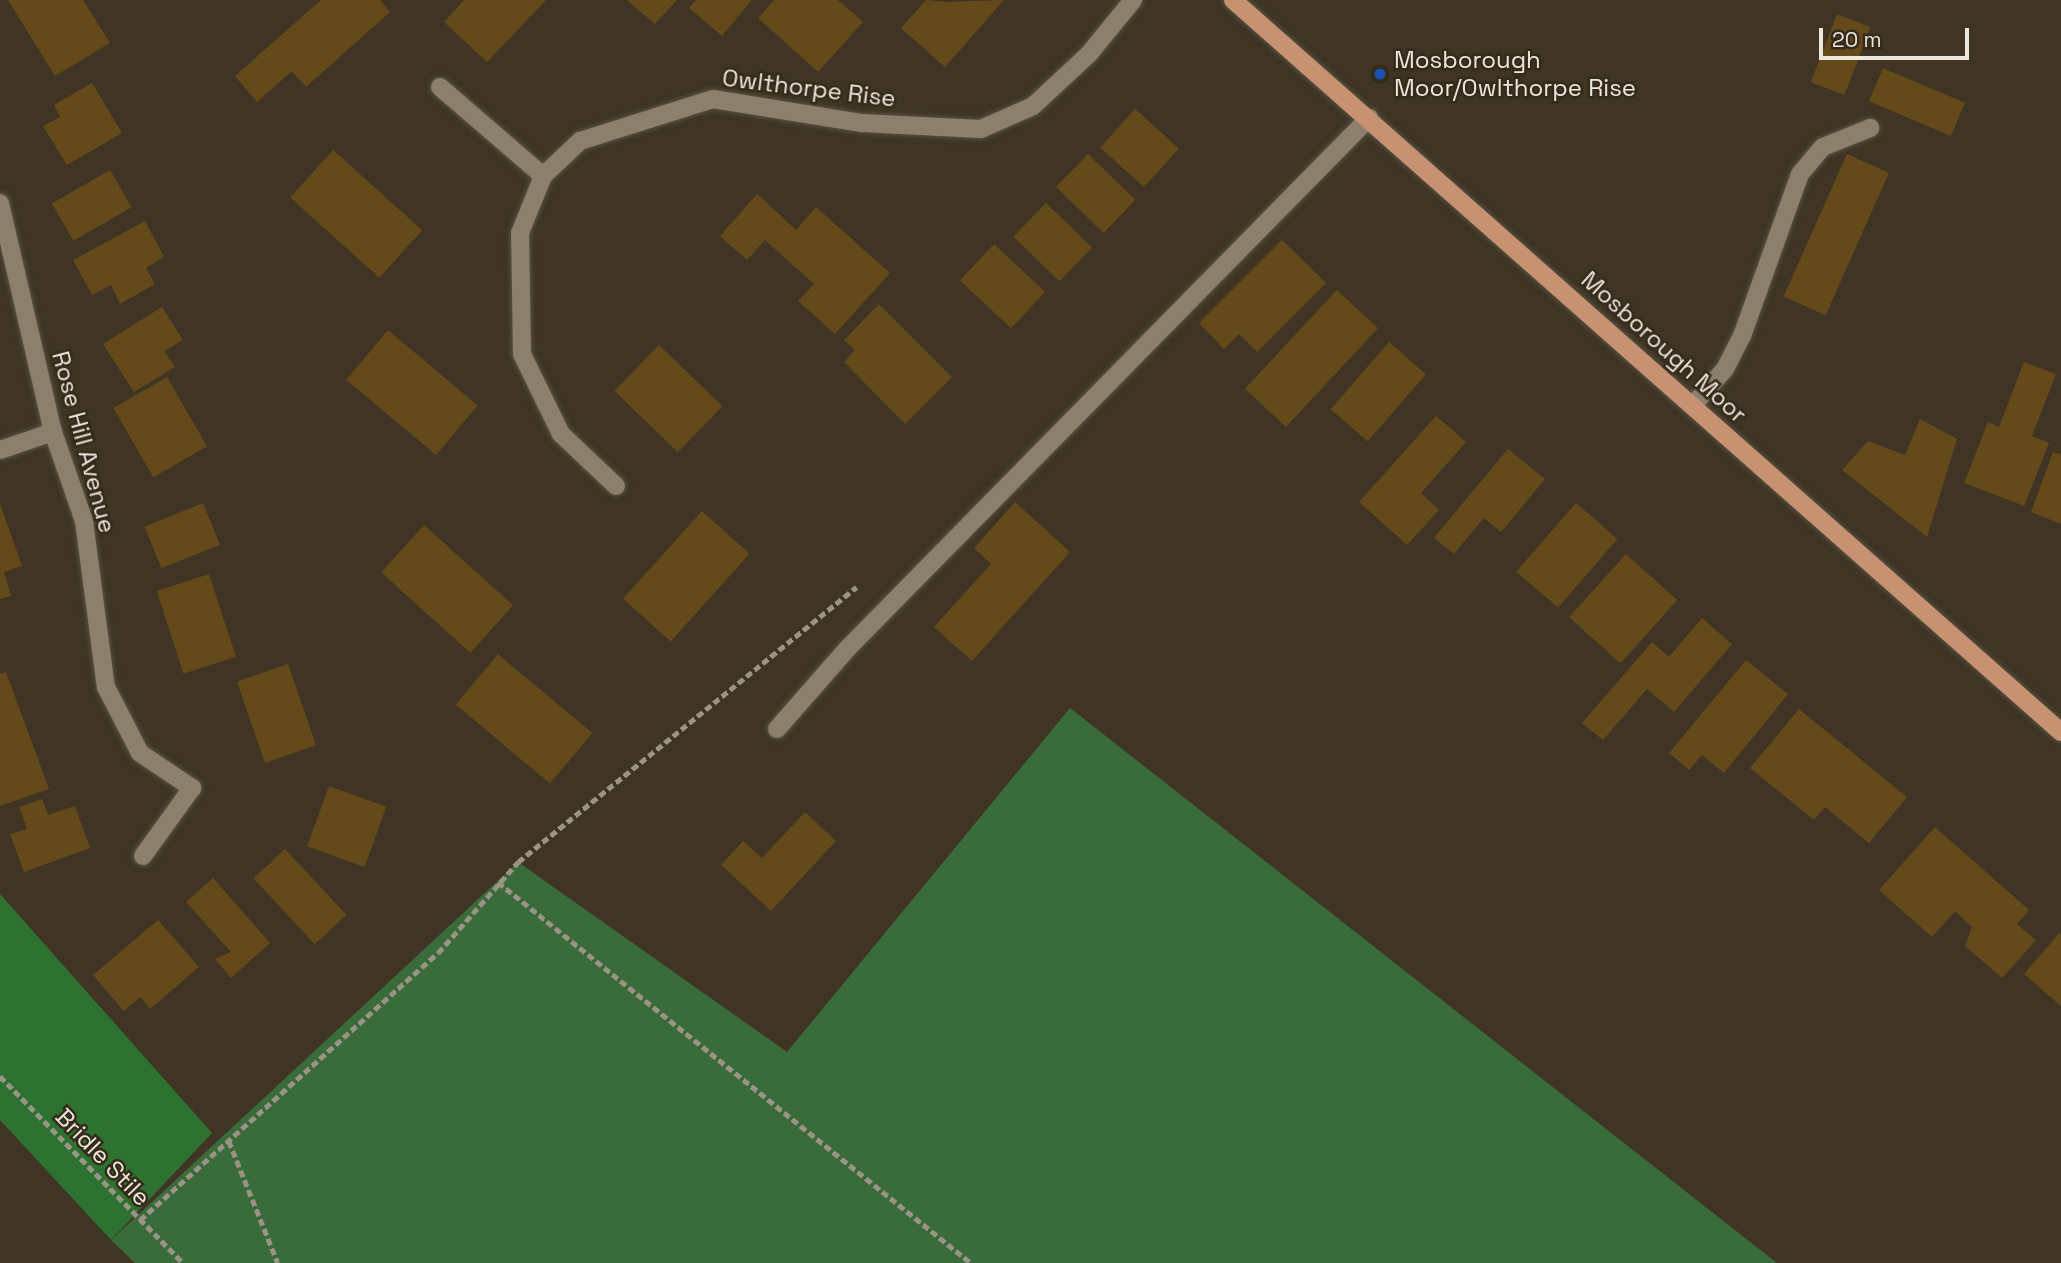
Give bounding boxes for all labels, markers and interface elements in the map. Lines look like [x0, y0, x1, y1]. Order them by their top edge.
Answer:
scale bar [1823, 14, 1974, 58]
text: 20 m [1832, 26, 1882, 53]
place label: Mosborough Moor/Owlthorpe Rise [1394, 46, 1636, 102]
street label: Owlthorpe Rise [721, 63, 897, 113]
marker: Mosborough Moor/Owlthorpe Rise [1372, 66, 1388, 82]
street label: Mosborough Moor [1575, 265, 1753, 429]
street label: Rose Hill Avenue [46, 348, 122, 536]
street label: Bridle Stile [49, 1102, 157, 1212]

